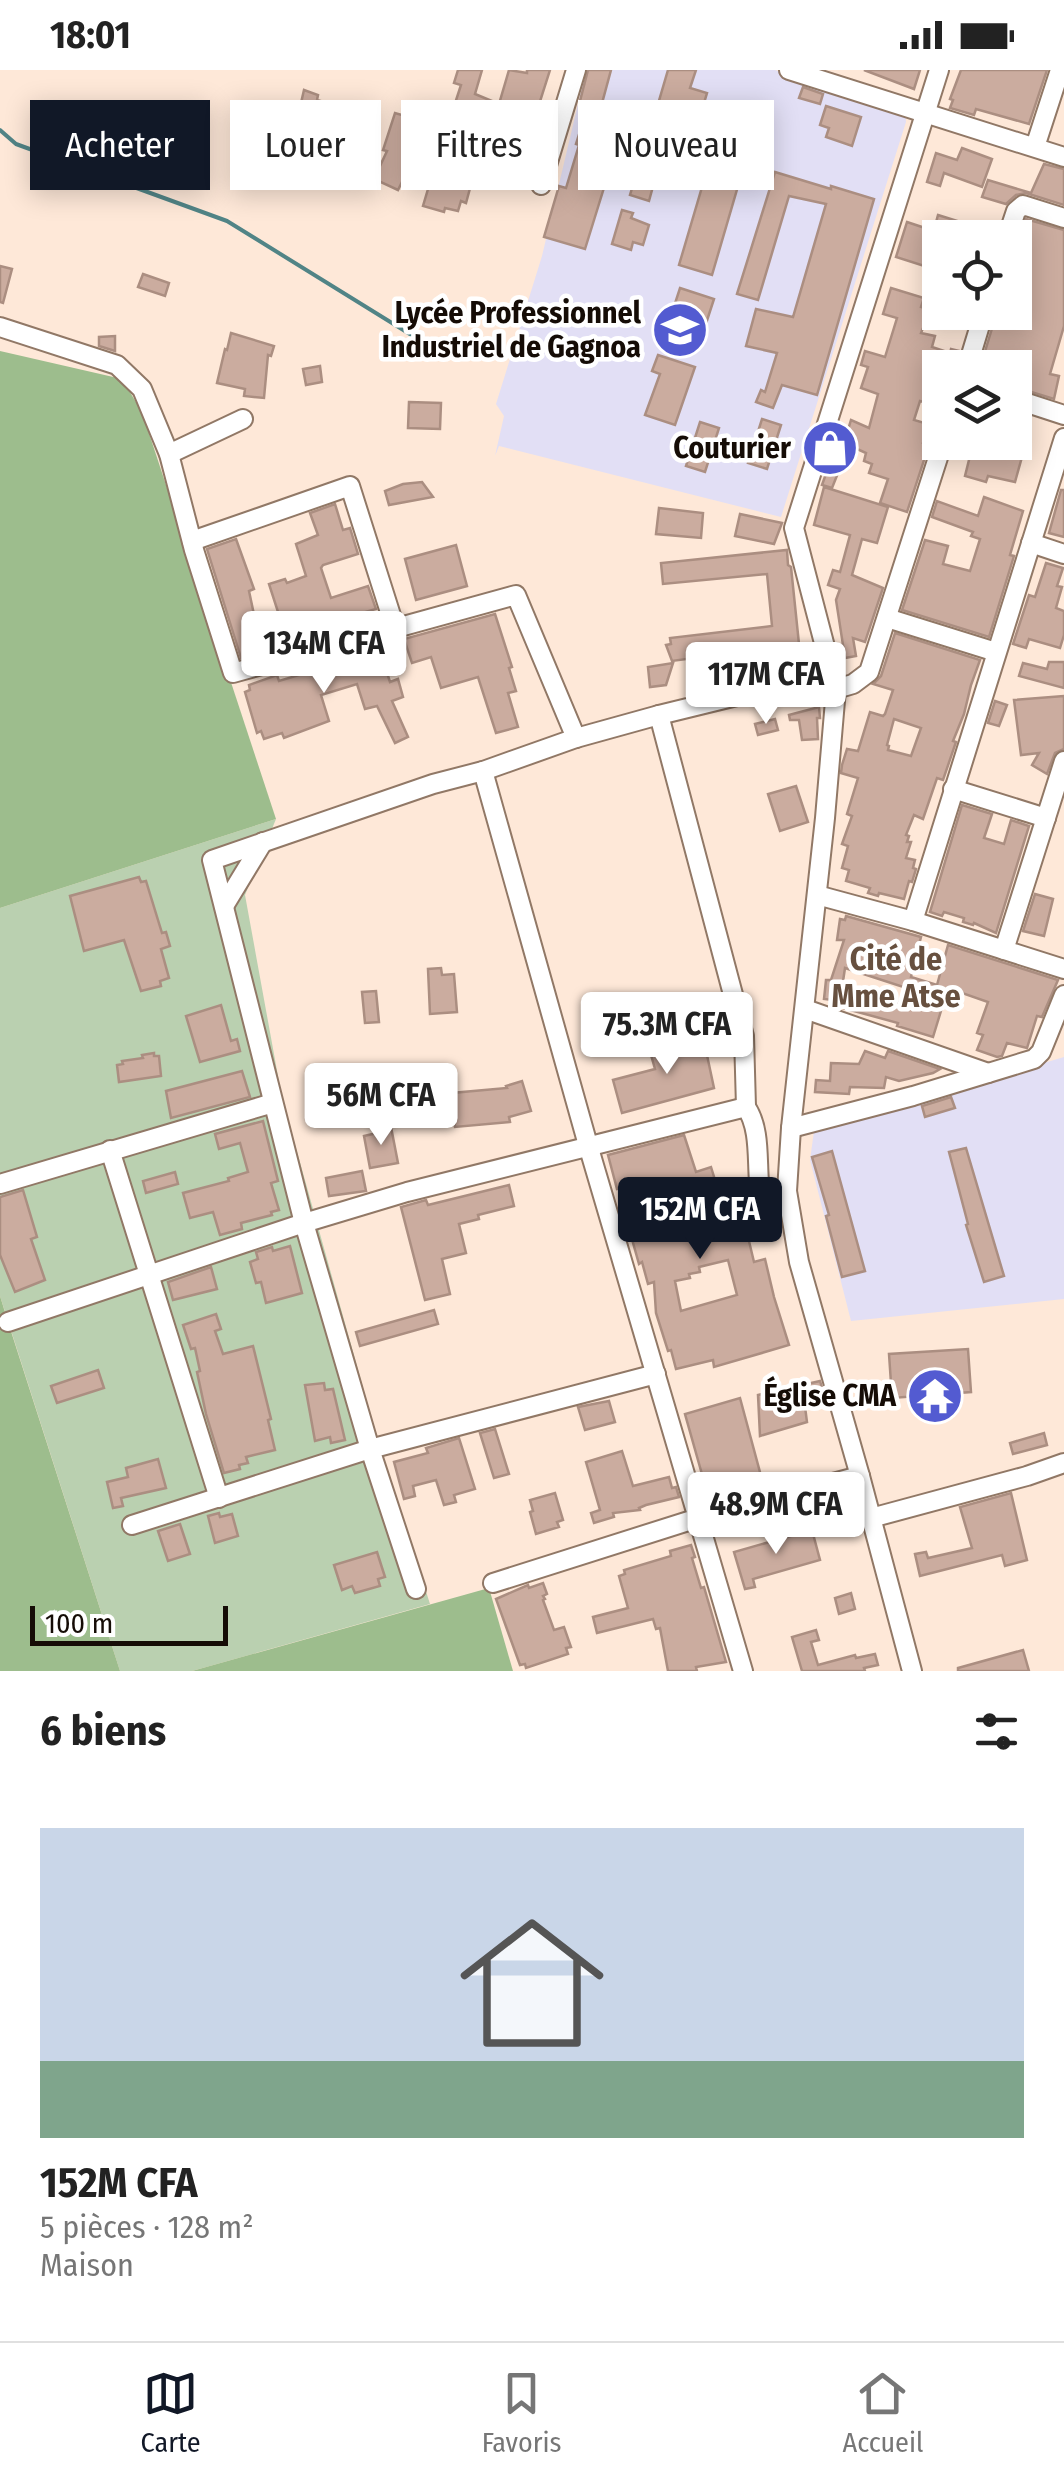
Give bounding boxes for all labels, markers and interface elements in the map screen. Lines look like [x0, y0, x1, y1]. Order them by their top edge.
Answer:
text: 18:01 [50, 12, 131, 58]
chip: Acheter [30, 100, 210, 190]
chip: Louer [230, 100, 381, 190]
chip: Filtres [401, 100, 558, 190]
chip: Nouveau [578, 100, 774, 190]
map controls [922, 220, 1032, 460]
button: locate [922, 220, 1032, 330]
place label: Lycée Professionnel Industriel de Gagnoa [382, 295, 642, 365]
school or university icon: Lycée Professionnel Industriel de Gagnoa [650, 300, 710, 360]
button: layers [922, 350, 1032, 460]
shop icon: Couturier [800, 418, 860, 478]
place label: Couturier [673, 430, 792, 466]
pin: 134M CFA [221, 611, 427, 696]
text: 134M CFA [263, 624, 385, 662]
pin: 117M CFA [663, 642, 869, 727]
text: 117M CFA [708, 655, 824, 693]
district label: Cité de Mme Atse [831, 940, 961, 1015]
pin: 75.3M CFA [553, 992, 781, 1077]
text: 75.3M CFA [603, 1005, 731, 1043]
pin: 56M CFA [289, 1063, 473, 1148]
text: 56M CFA [327, 1076, 435, 1114]
pin: 152M CFA [597, 1177, 803, 1262]
text: 152M CFA [640, 1190, 760, 1228]
temple icon: Église CMA [905, 1366, 965, 1426]
place label: Église CMA [763, 1376, 897, 1414]
pin: 48.9M CFA [662, 1472, 890, 1557]
text: 48.9M CFA [710, 1485, 842, 1523]
scale bar [30, 1601, 228, 1646]
text: 100 m [45, 1607, 113, 1640]
icon: filters [969, 1704, 1024, 1759]
text: 6 biens [40, 1706, 166, 1756]
icon: home [442, 1893, 622, 2073]
text: 152M CFA [40, 2158, 198, 2208]
text: 5 pièces · 128 m² [40, 2208, 254, 2246]
text: Maison [40, 2246, 134, 2284]
tab: Carte [141, 2366, 201, 2459]
tab: Favoris [482, 2366, 561, 2459]
tab: Accueil [843, 2366, 923, 2459]

